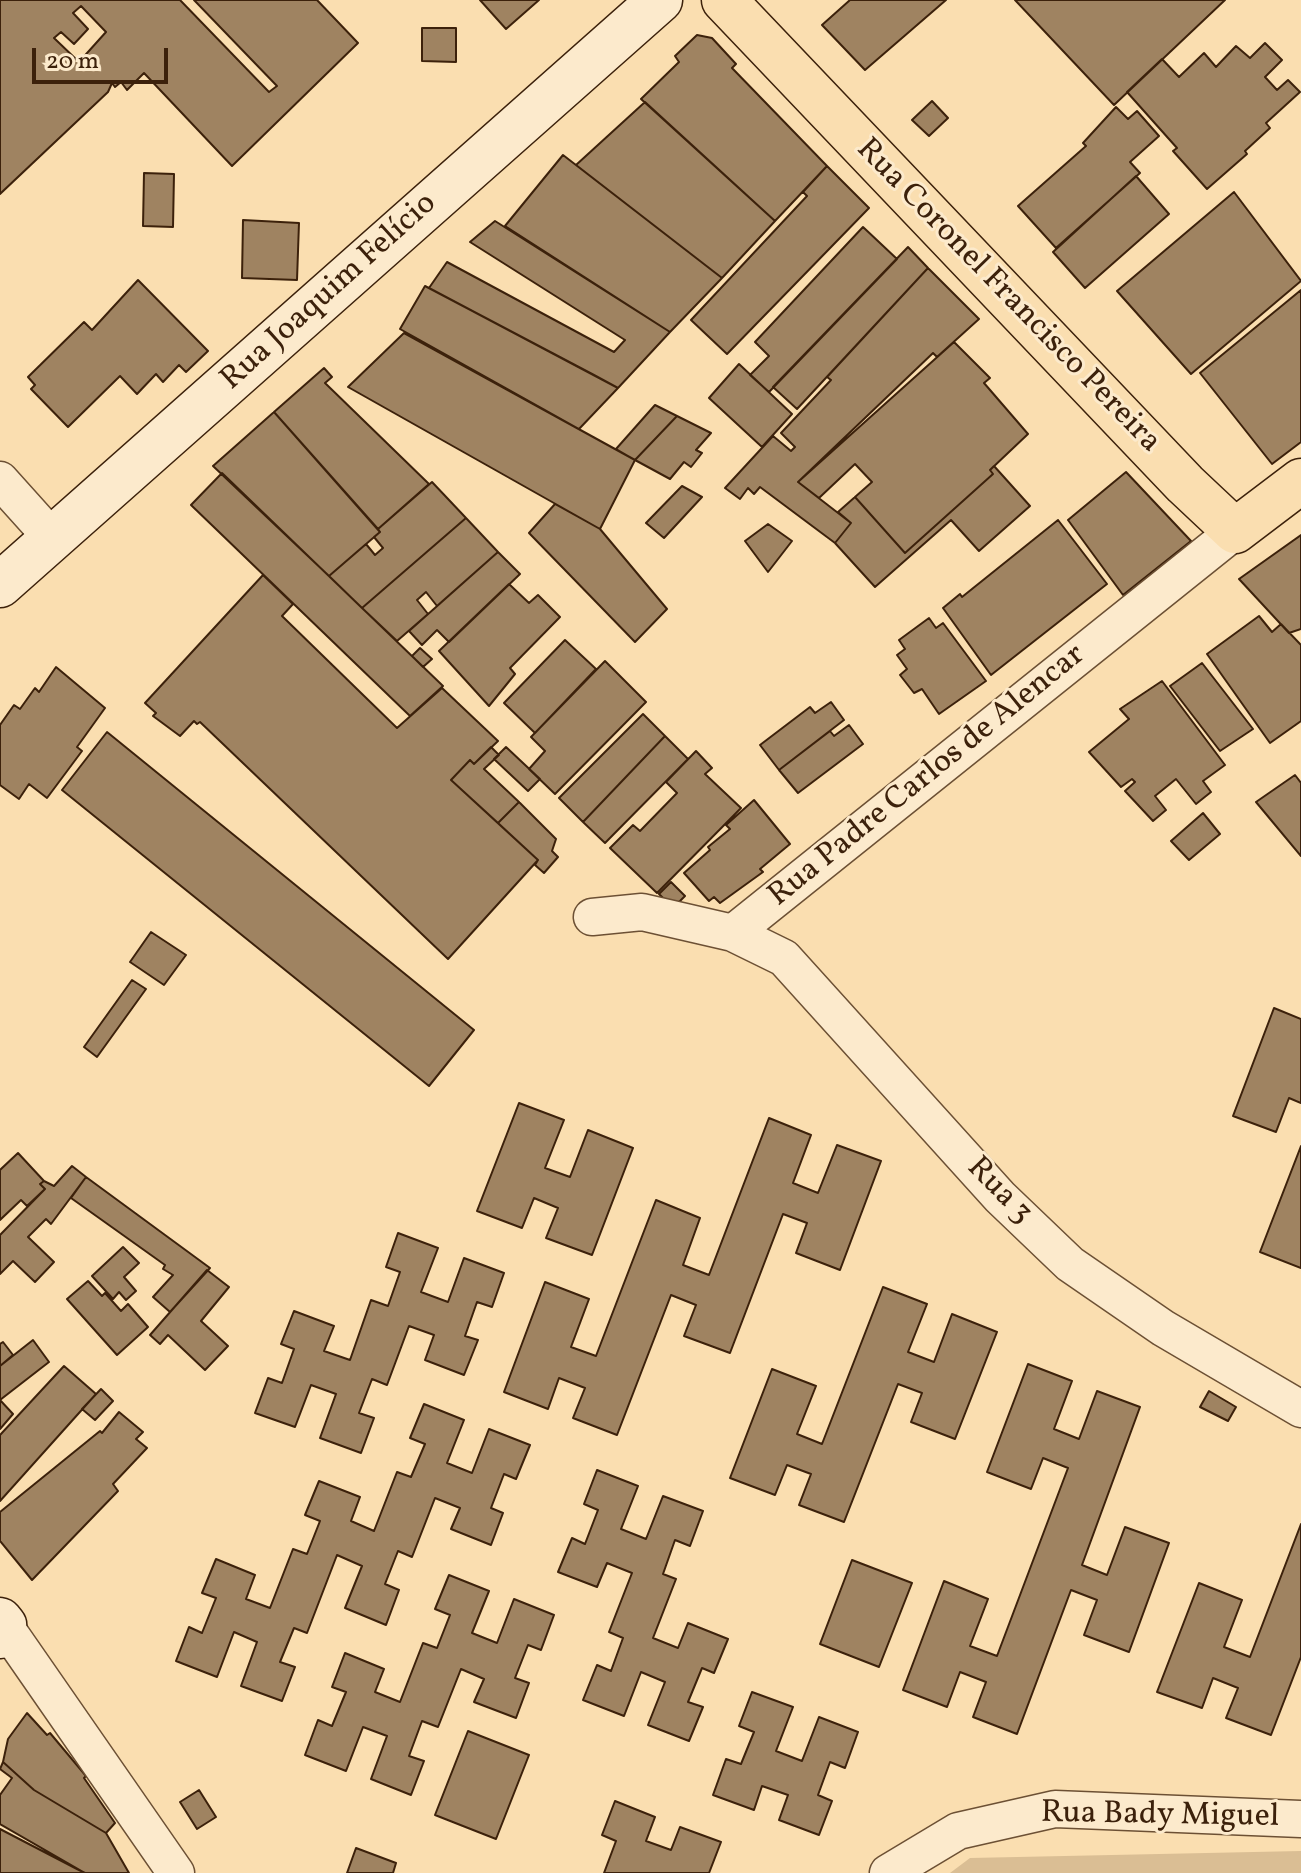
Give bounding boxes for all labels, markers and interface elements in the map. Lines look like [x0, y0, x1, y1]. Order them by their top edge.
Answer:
scale bar [36, 32, 172, 82]
text: 20 m [46, 45, 99, 79]
street label: Rua Coronel Francisco Pereira [846, 132, 1168, 462]
street label: Rua Joaquim Felício [214, 186, 446, 400]
street label: Rua Padre Carlos de Alencar [762, 637, 1094, 917]
street label: Rua 3 [957, 1150, 1039, 1234]
street label: Rua Bady Miguel [1040, 1796, 1280, 1838]

